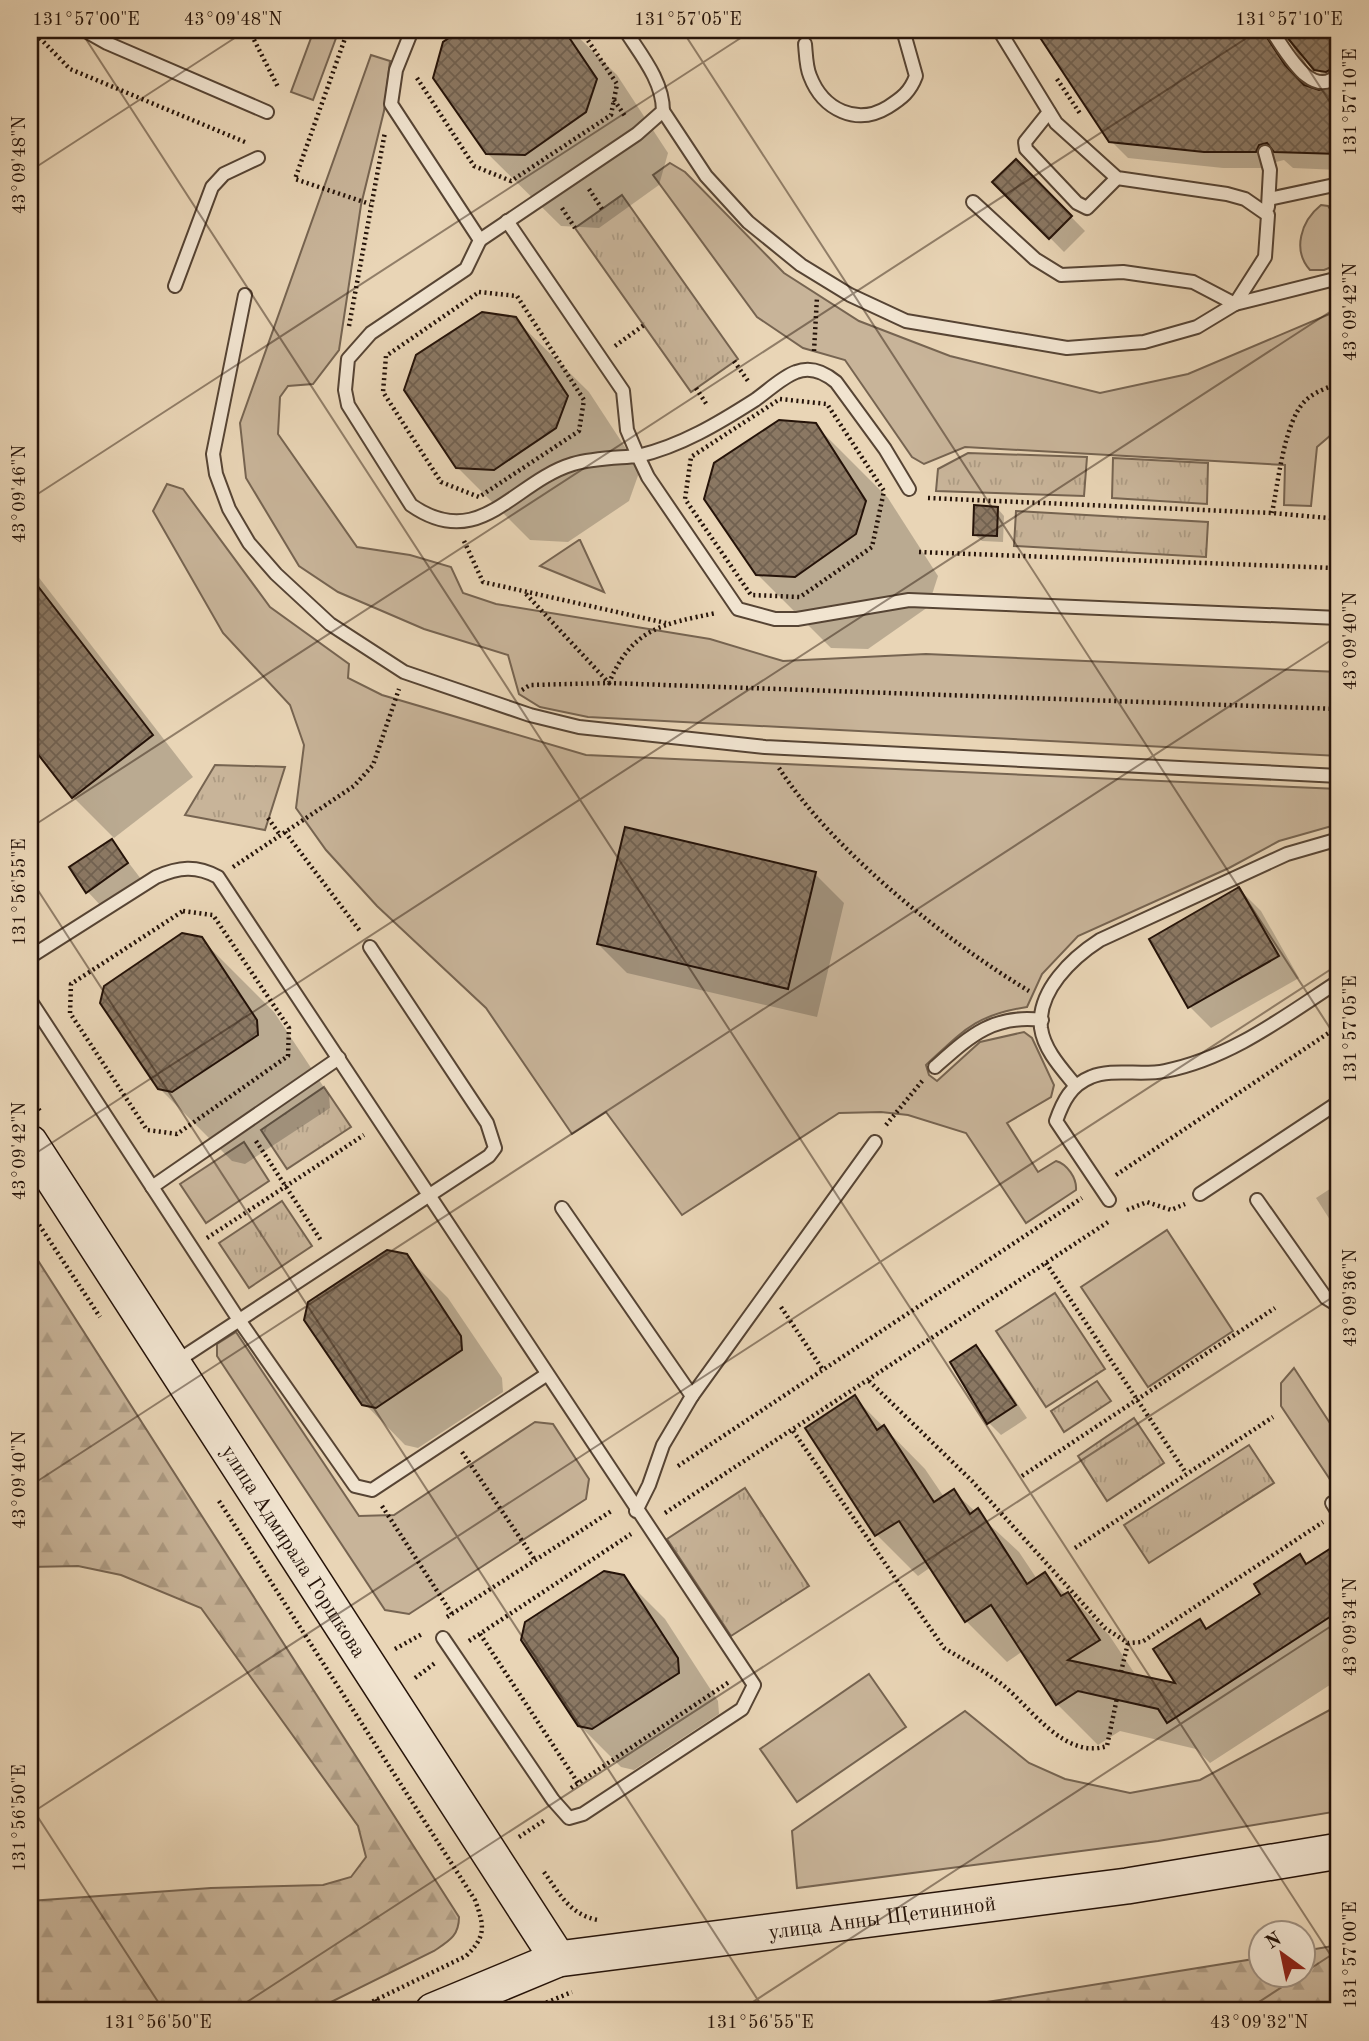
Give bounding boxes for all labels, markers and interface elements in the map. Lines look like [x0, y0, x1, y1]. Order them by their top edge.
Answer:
text: 131°57'00"E [32, 11, 140, 29]
text: 43°09'48"N [184, 11, 282, 29]
text: 131°57'05"E [634, 11, 742, 29]
text: 131°57'10"E [1235, 11, 1343, 29]
text: 131°57'10"E [1342, 48, 1360, 156]
text: 43°09'48"N [11, 116, 29, 214]
text: 43°09'42"N [1342, 263, 1360, 361]
text: 43°09'46"N [11, 445, 29, 543]
text: 43°09'40"N [1342, 592, 1360, 690]
text: 131°56'55"E [11, 838, 29, 946]
text: 131°57'05"E [1342, 975, 1360, 1083]
text: 43°09'42"N [11, 1102, 29, 1200]
text: 43°09'36"N [1342, 1249, 1360, 1347]
text: 43°09'40"N [11, 1431, 29, 1529]
street label: улица Адмирала Горшкова [216, 1442, 369, 1662]
text: 43°09'34"N [1342, 1578, 1360, 1676]
text: 131°56'50"E [11, 1764, 29, 1872]
street label: улица Анны Щетининой [767, 1894, 997, 1944]
text: 131°57'00"E [1342, 1901, 1360, 2009]
north arrow [1246, 1918, 1316, 1988]
text: N [1263, 1930, 1286, 1954]
text: 131°56'50"E [104, 2014, 212, 2032]
text: 131°56'55"E [706, 2014, 814, 2032]
text: 43°09'32"N [1210, 2014, 1308, 2032]

